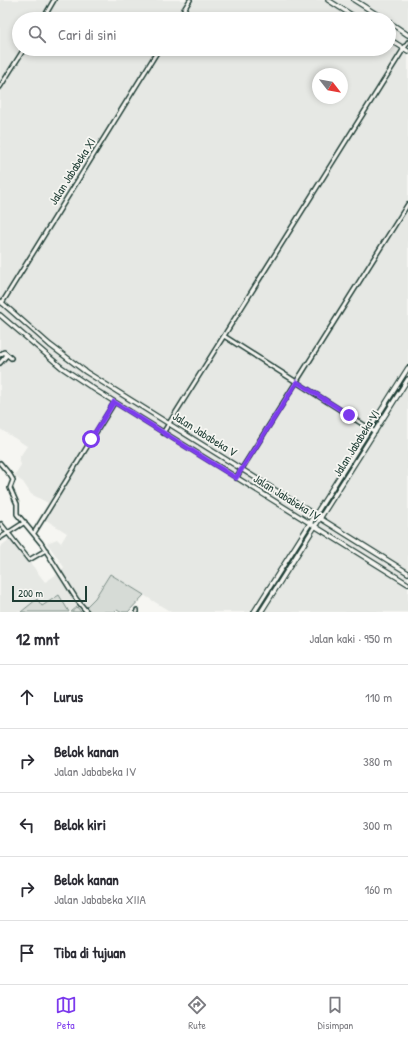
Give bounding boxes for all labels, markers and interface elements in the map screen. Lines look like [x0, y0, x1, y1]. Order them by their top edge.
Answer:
search box [12, 12, 396, 56]
icon: search [26, 23, 48, 45]
text: Cari di sini [58, 24, 117, 45]
north arrow [312, 68, 348, 104]
street label: Jalan Jababeka XI [45, 134, 99, 208]
street label: Jalan Jababeka VI [329, 406, 383, 480]
route end [340, 406, 358, 424]
street label: Jalan Jababeka V [170, 407, 241, 461]
route start [82, 430, 100, 448]
street label: Jalan Jababeka IV [250, 470, 324, 524]
scale bar [12, 584, 87, 603]
text: 200 m [18, 586, 43, 600]
text: 12 mnt [16, 627, 59, 650]
text: Jalan kaki · 950 m [309, 629, 392, 647]
icon: ahead [16, 686, 38, 708]
text: Lurus [54, 686, 83, 707]
text: 110 m [365, 688, 392, 706]
text: Belok kanan [54, 741, 119, 762]
icon: right [16, 750, 38, 772]
text: 380 m [363, 752, 392, 770]
text: Jalan Jababeka IV [54, 762, 136, 780]
icon: left [16, 814, 38, 836]
text: Belok kiri [54, 814, 106, 835]
text: 300 m [363, 816, 392, 834]
text: Belok kanan [54, 869, 119, 890]
icon: right [16, 878, 38, 900]
text: 160 m [364, 880, 392, 898]
text: Jalan Jababeka XIIA [54, 890, 146, 908]
icon: arrive [16, 942, 38, 964]
text: Tiba di tujuan [54, 942, 126, 963]
tab: Peta [55, 994, 77, 1032]
tab: Rute [186, 994, 208, 1032]
tab: Disimpan [317, 994, 353, 1032]

